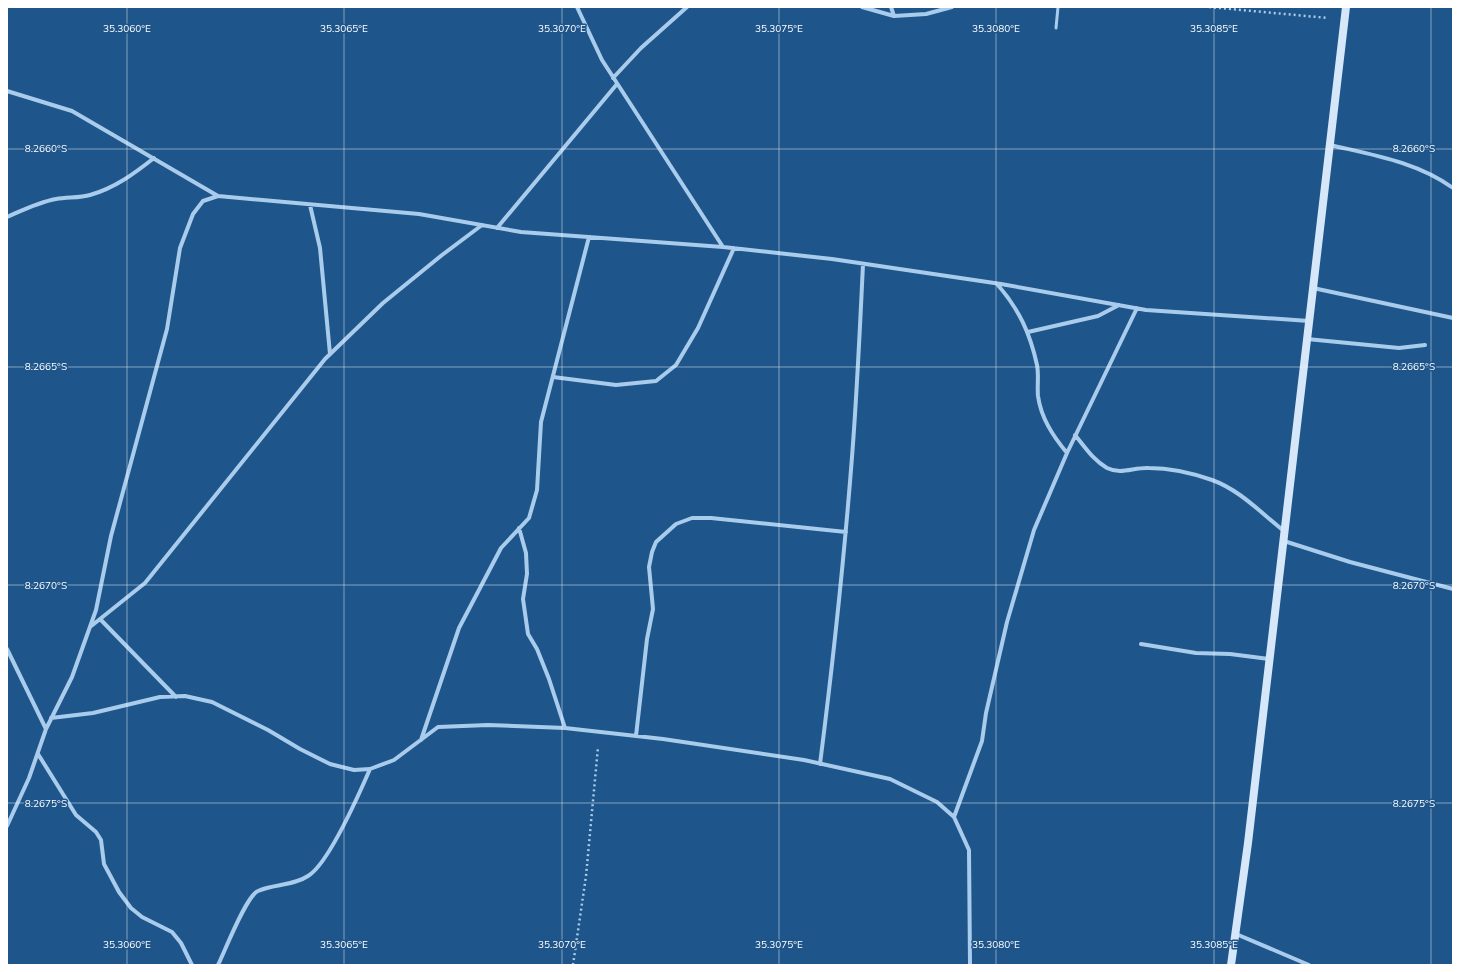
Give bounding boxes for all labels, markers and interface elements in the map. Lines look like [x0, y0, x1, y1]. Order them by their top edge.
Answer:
text: 35.3060°E [103, 22, 151, 35]
text: 35.3065°E [320, 22, 368, 35]
text: 35.3070°E [538, 22, 586, 35]
text: 35.3075°E [755, 22, 803, 35]
text: 35.3080°E [972, 22, 1020, 35]
text: 35.3085°E [1190, 22, 1238, 35]
text: 8.2660°S [25, 142, 67, 155]
text: 8.2660°S [1393, 142, 1435, 155]
text: 8.2665°S [25, 360, 67, 373]
text: 8.2665°S [1393, 360, 1435, 373]
text: 8.2670°S [25, 579, 67, 592]
text: 8.2670°S [1393, 579, 1435, 592]
text: 8.2675°S [25, 797, 67, 810]
text: 8.2675°S [1393, 797, 1435, 810]
text: 35.3060°E [103, 938, 151, 951]
text: 35.3065°E [320, 938, 368, 951]
text: 35.3070°E [538, 938, 586, 951]
text: 35.3075°E [755, 938, 803, 951]
text: 35.3080°E [972, 938, 1020, 951]
text: 35.3085°E [1190, 938, 1238, 951]

